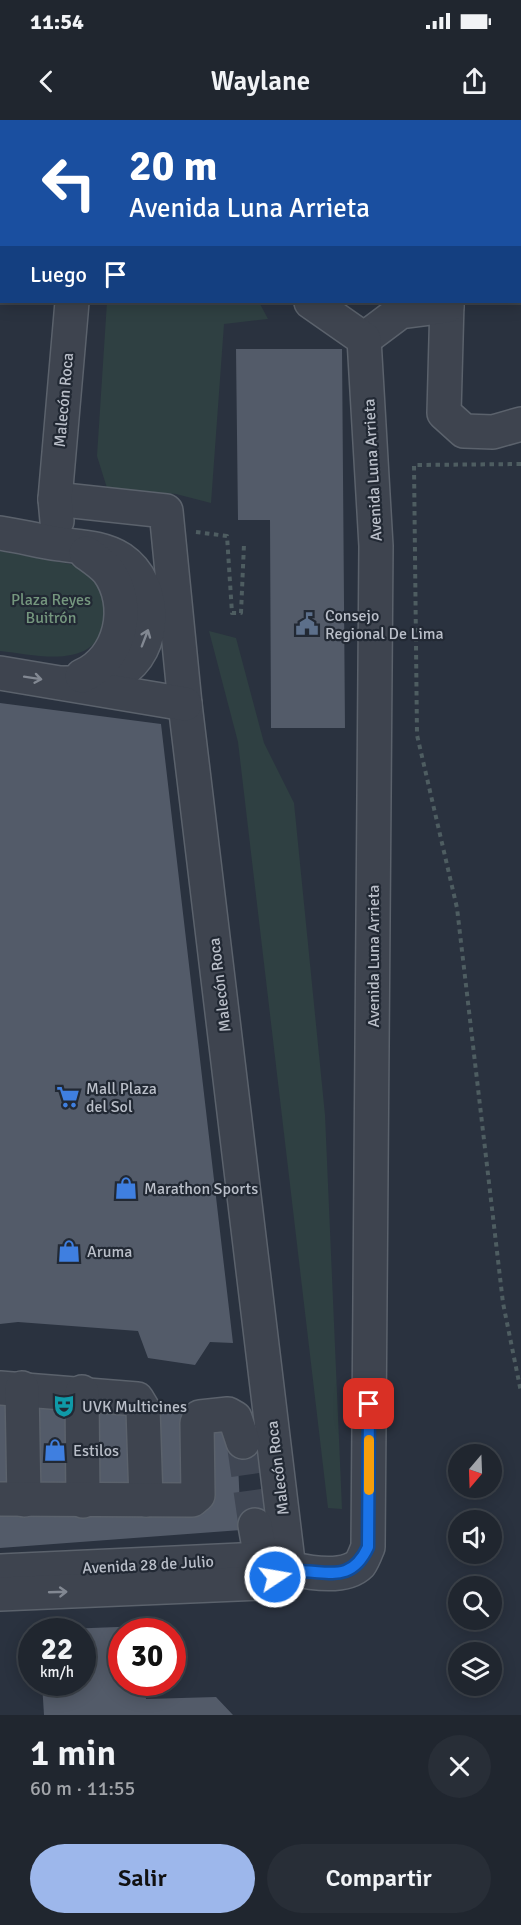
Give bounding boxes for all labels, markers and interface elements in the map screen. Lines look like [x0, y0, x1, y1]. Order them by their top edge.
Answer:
text: 11:54 [30, 8, 84, 35]
icon: back [30, 65, 63, 98]
text: Waylane [211, 65, 310, 98]
icon: share [458, 65, 491, 98]
text: 20 m [129, 141, 218, 192]
icon: left [30, 144, 108, 222]
text: Avenida Luna Arrieta [129, 192, 370, 225]
icon: arrive [99, 258, 132, 291]
text: Luego [30, 261, 87, 288]
street label: Malecón Roca [50, 352, 78, 448]
street label: Avenida Luna Arrieta [359, 398, 387, 542]
park label: Plaza Reyes Buitrón [11, 590, 91, 628]
place label: Consejo Regional De Lima [325, 606, 444, 644]
public building icon: Consejo Regional De Lima [294, 611, 320, 637]
one-way arrow [140, 629, 151, 647]
one-way arrow [22, 673, 42, 684]
street label: Avenida Luna Arrieta [364, 885, 384, 1027]
street label: Malecón Roca [204, 937, 236, 1033]
place label: Mall Plaza del Sol [86, 1079, 157, 1117]
supermarket icon: Mall Plaza del Sol [55, 1084, 81, 1110]
shop icon: Marathon Sports [113, 1175, 139, 1201]
place label: Marathon Sports [144, 1179, 258, 1199]
shop icon: Aruma [56, 1238, 82, 1264]
place label: Aruma [87, 1242, 132, 1262]
pin [343, 1378, 394, 1429]
icon: arrive [352, 1387, 385, 1420]
theatre icon: UVK Multicines [51, 1393, 77, 1419]
place label: UVK Multicines [82, 1397, 187, 1417]
street label: Malecón Roca [262, 1420, 294, 1516]
shop icon: Estilos [42, 1437, 68, 1463]
place label: Estilos [73, 1441, 119, 1461]
north arrow [448, 1444, 502, 1498]
map controls [448, 1444, 502, 1696]
button: sound [448, 1510, 502, 1564]
position arrow [243, 1545, 307, 1609]
street label: Avenida 28 de Julio [82, 1552, 214, 1578]
button: search [448, 1576, 502, 1630]
one-way arrow [48, 1586, 68, 1597]
speed limit sign: 30 [108, 1618, 186, 1696]
text: 22 [41, 1631, 73, 1668]
button: layers [448, 1642, 502, 1696]
text: km/h [40, 1663, 74, 1681]
text: 1 min [30, 1731, 116, 1776]
button: close [428, 1735, 491, 1798]
text: 60 m · 11:55 [30, 1776, 135, 1801]
button: Salir [30, 1844, 255, 1913]
button: Compartir [267, 1844, 491, 1913]

